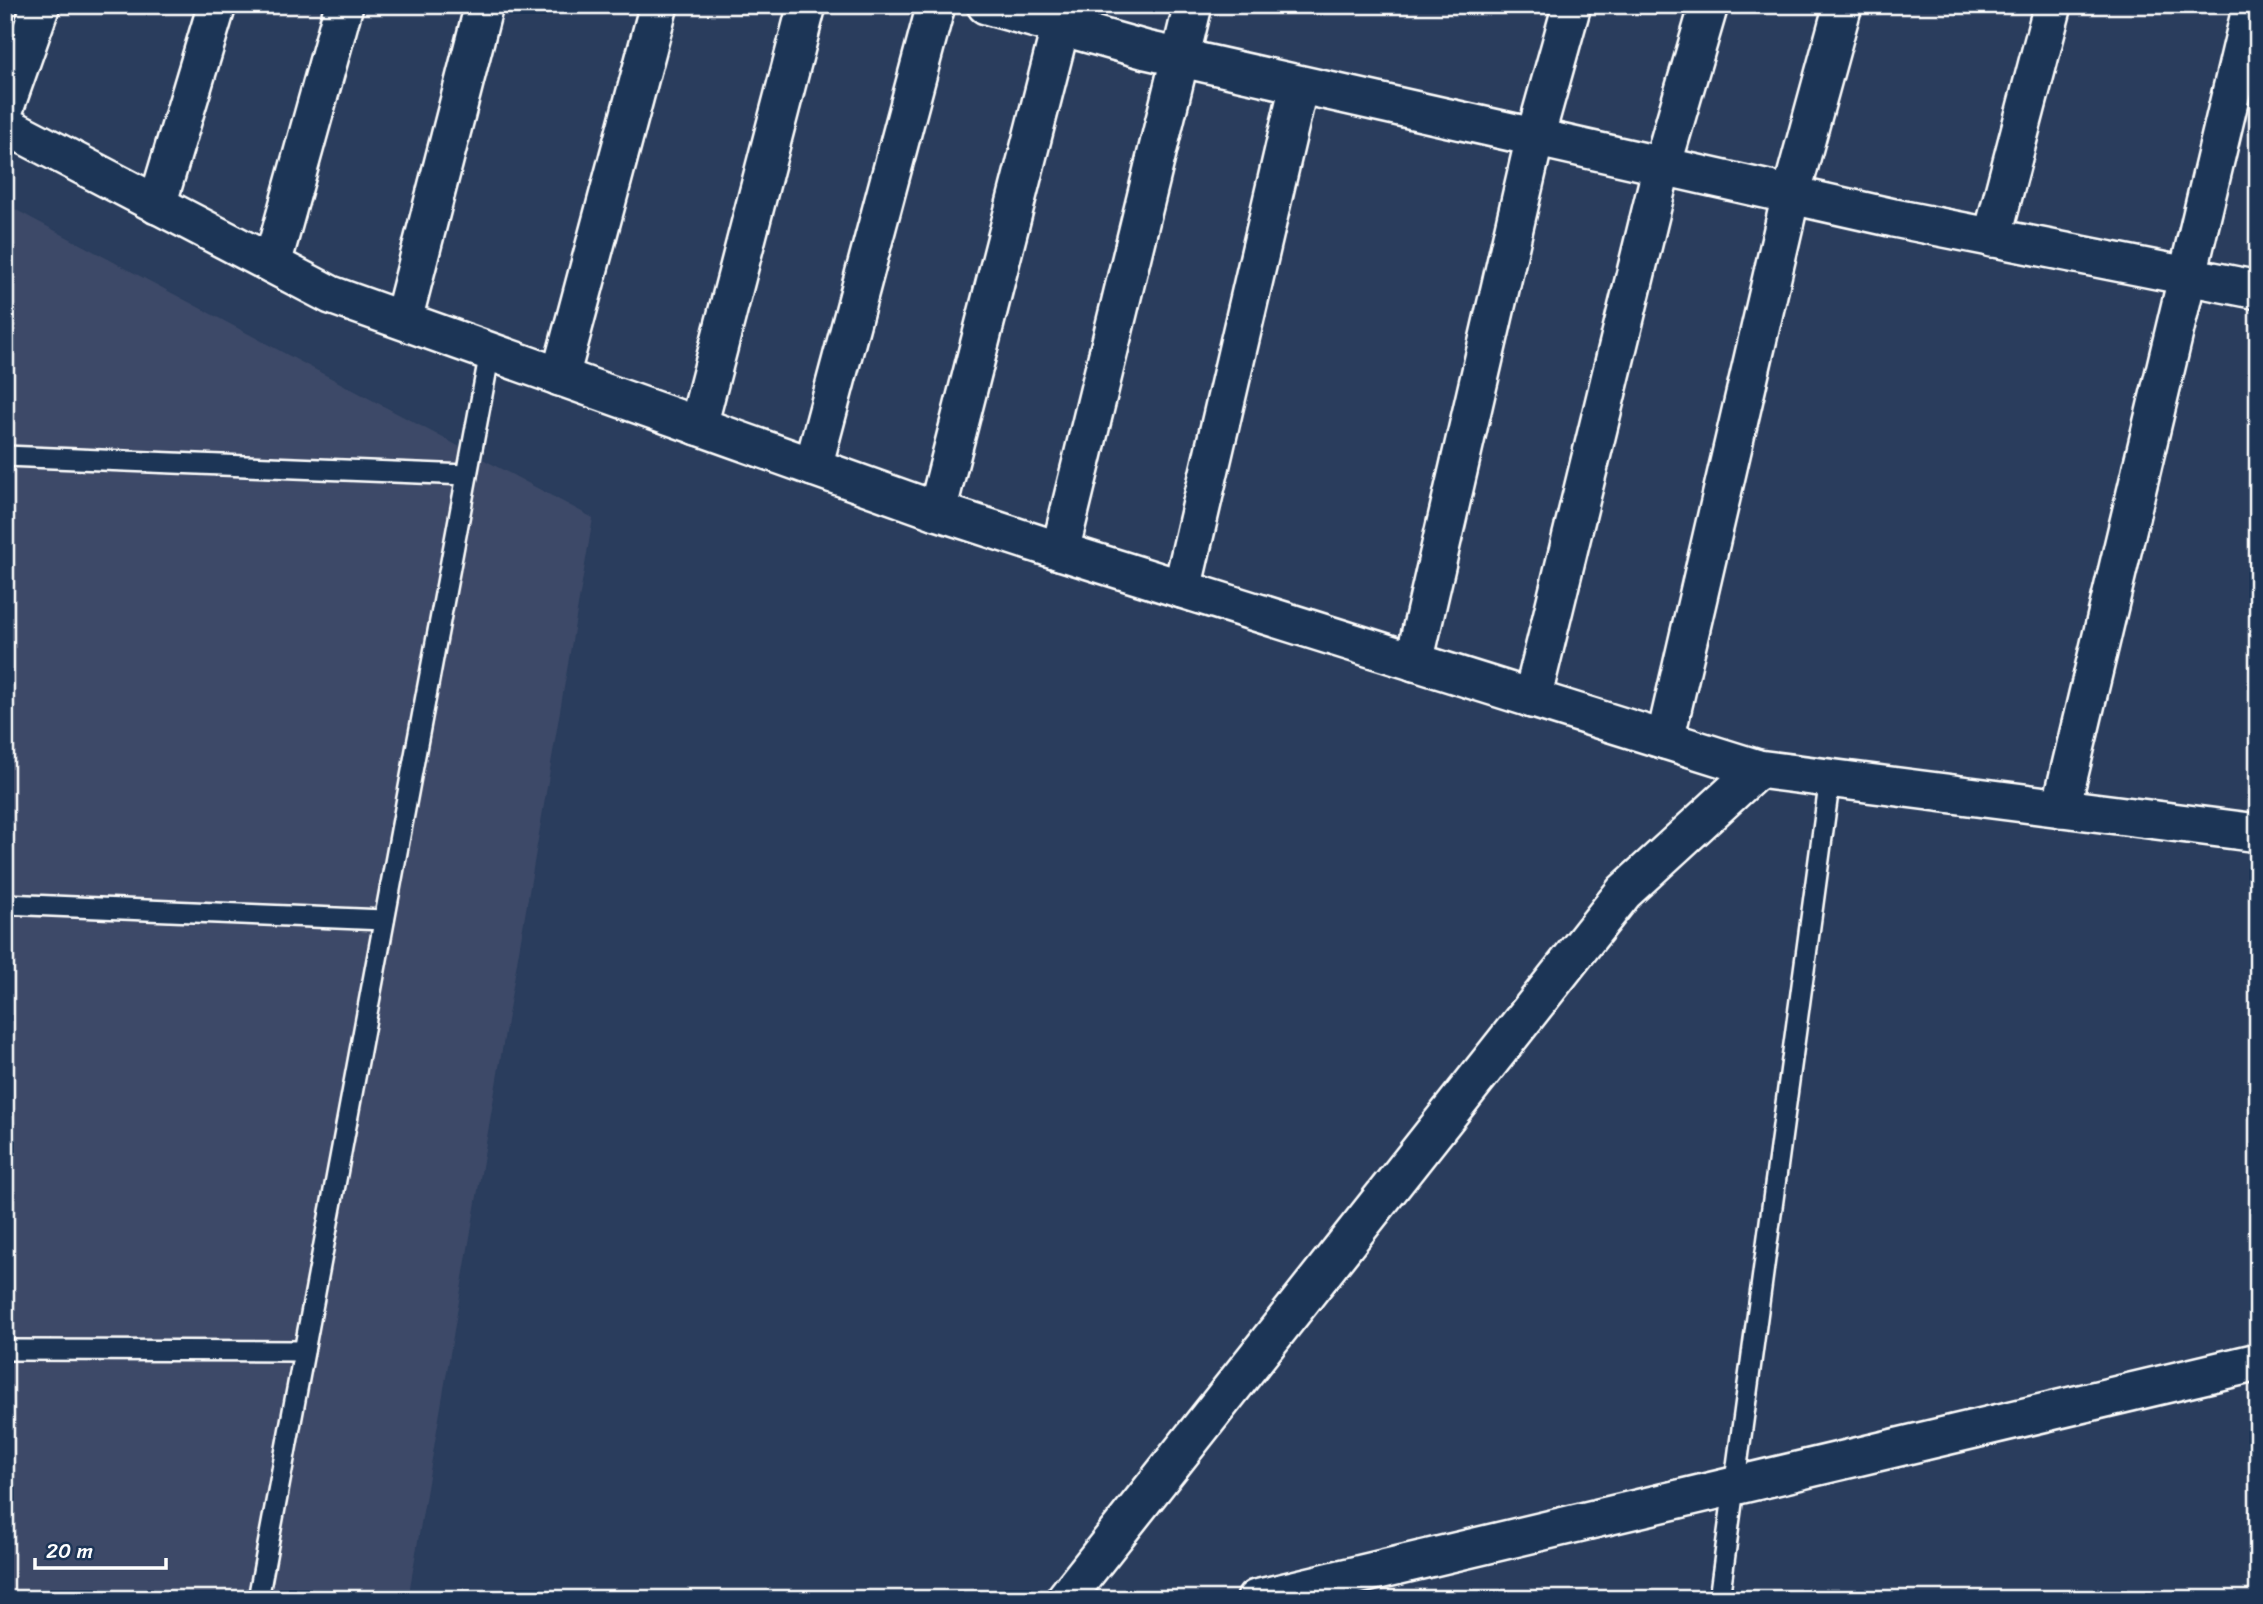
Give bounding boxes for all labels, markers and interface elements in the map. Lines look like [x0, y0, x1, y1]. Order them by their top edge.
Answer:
scale bar [35, 1527, 166, 1571]
text: 20 m [46, 1532, 93, 1570]

